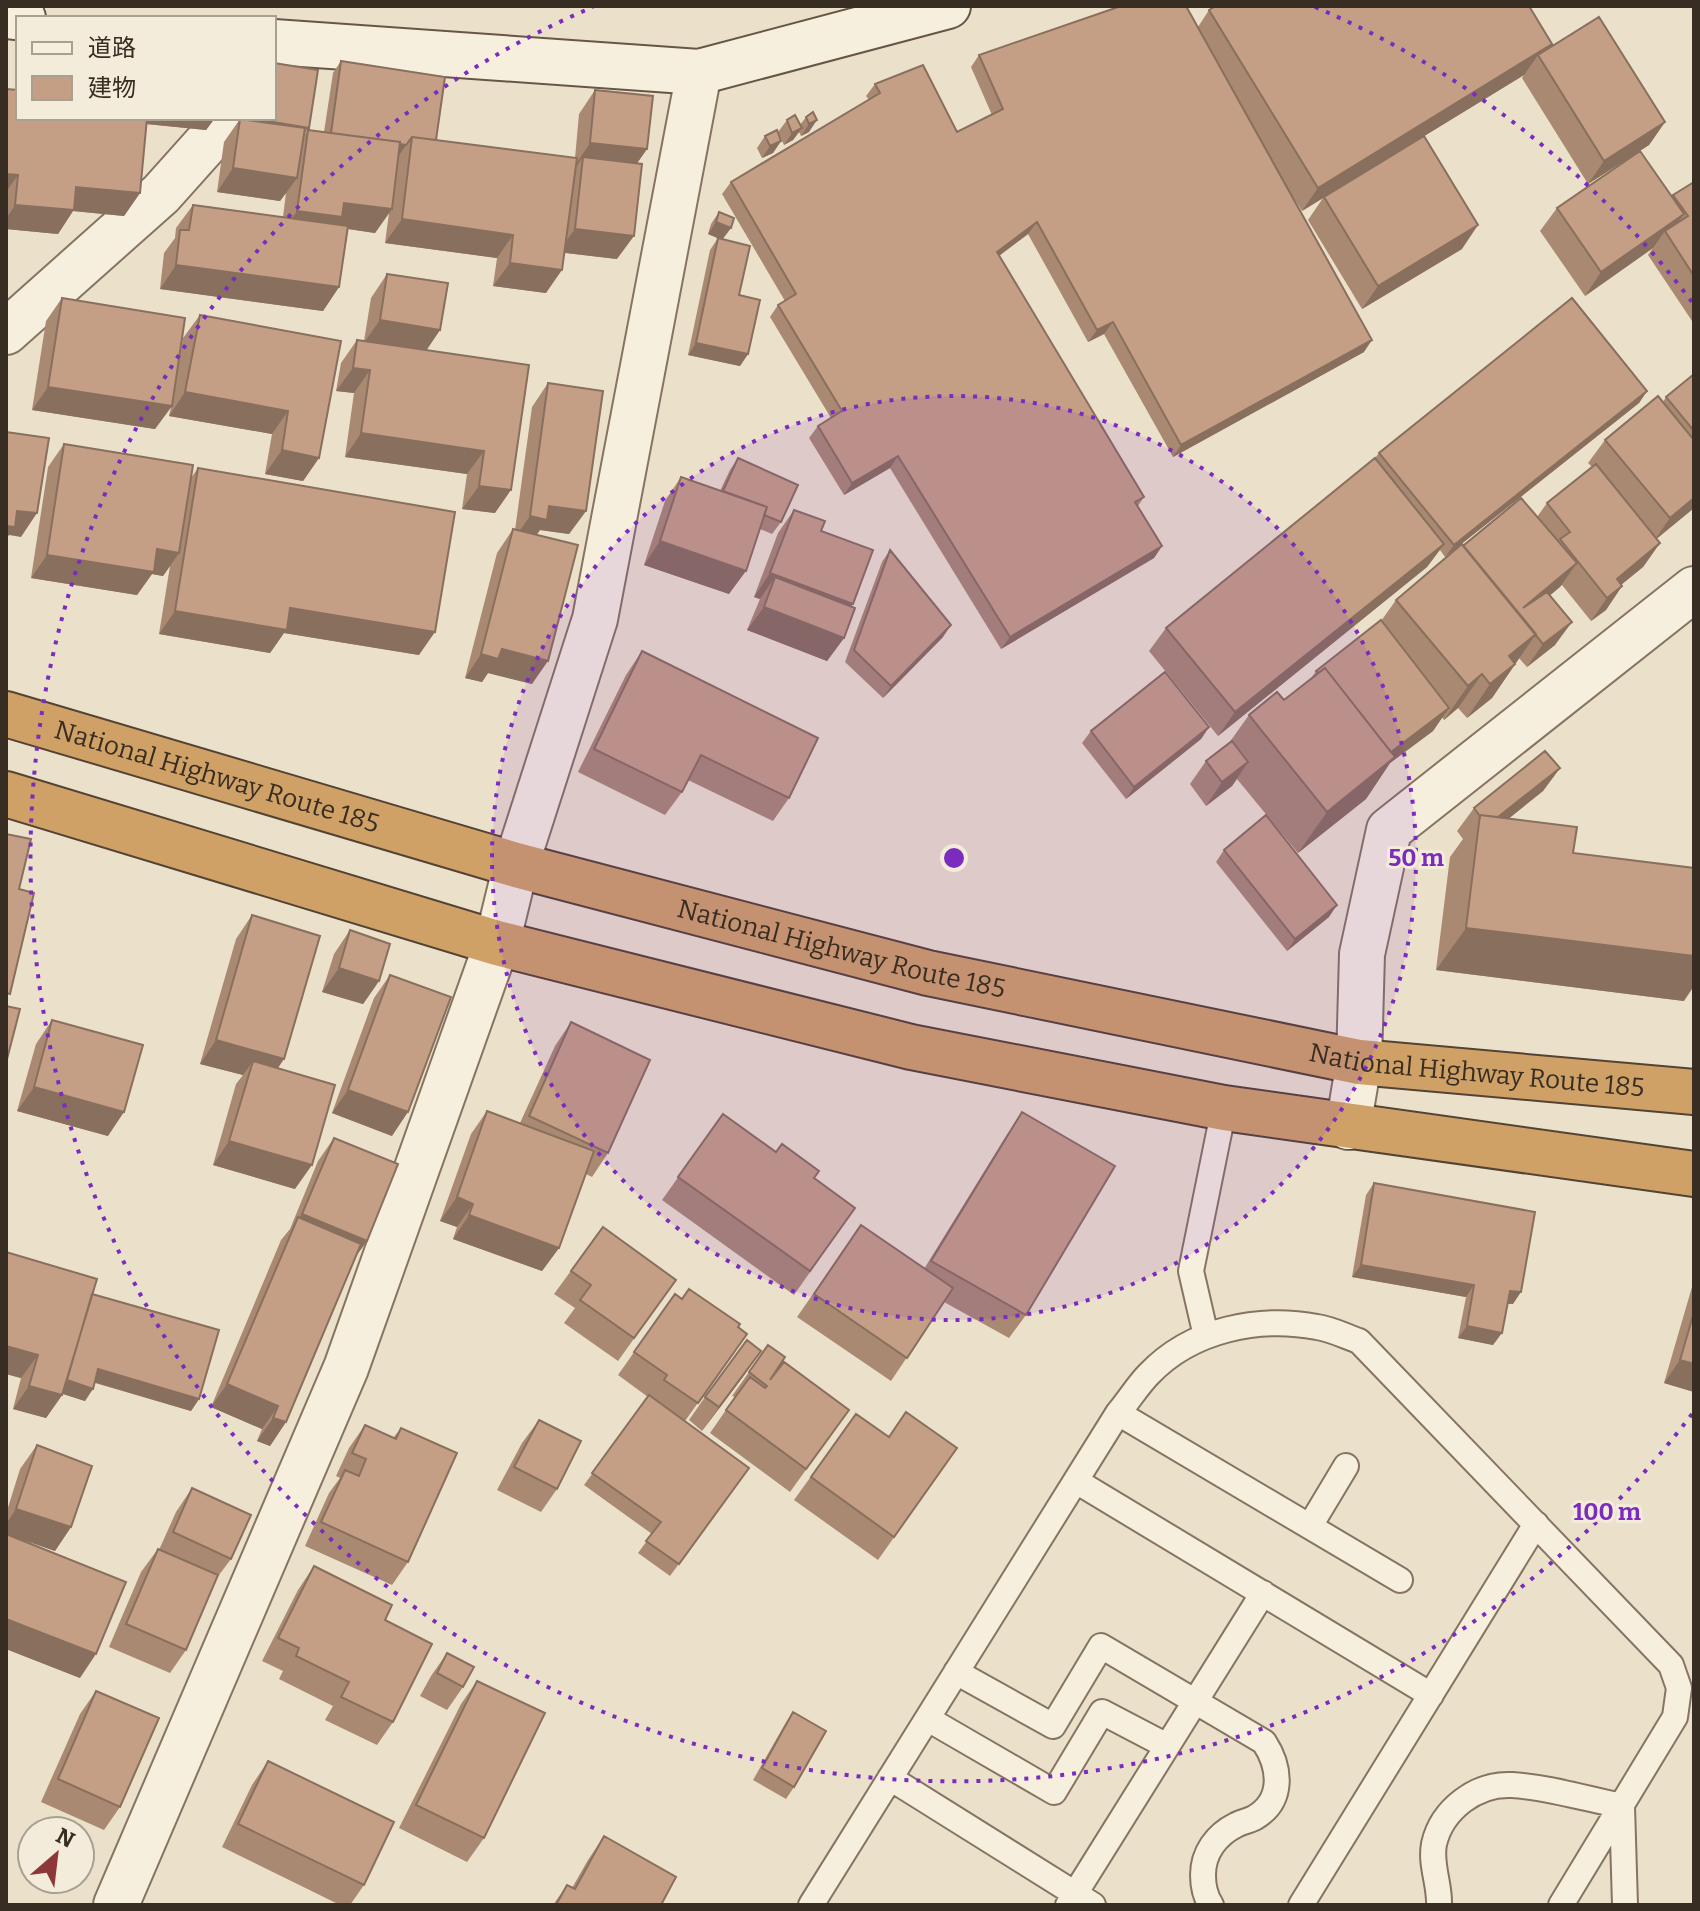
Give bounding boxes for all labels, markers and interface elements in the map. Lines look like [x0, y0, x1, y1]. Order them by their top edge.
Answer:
legend [16, 16, 276, 120]
text: 道路 [88, 34, 136, 62]
text: 建物 [88, 74, 136, 102]
street label: National Highway Route 185 [51, 714, 383, 840]
centre of rings [940, 844, 968, 872]
text: 50 m [1388, 844, 1444, 872]
street label: National Highway Route 185 [674, 893, 1008, 1005]
street label: National Highway Route 185 [1306, 1037, 1646, 1104]
text: 100 m [1573, 1498, 1641, 1526]
north arrow [16, 1815, 96, 1895]
text: N [51, 1822, 79, 1854]

